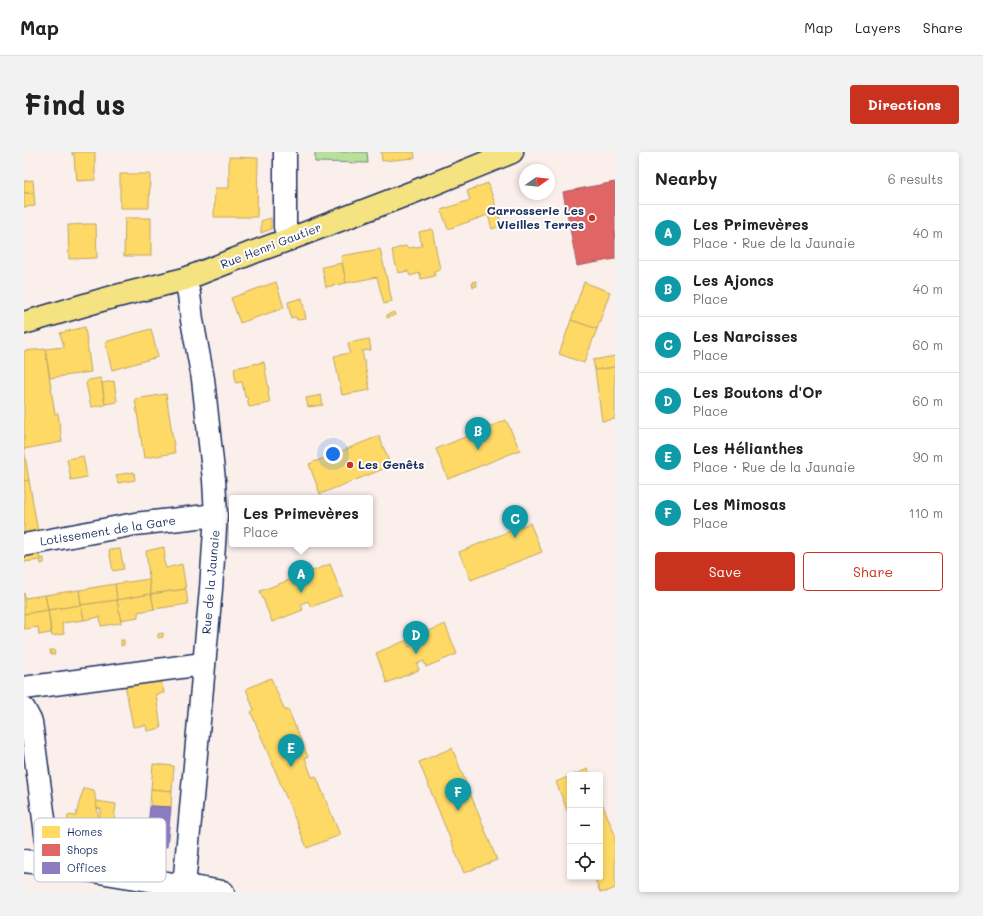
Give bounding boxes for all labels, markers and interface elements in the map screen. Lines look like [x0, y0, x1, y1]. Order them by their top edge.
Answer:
text: Map [20, 15, 59, 40]
text: Map [804, 18, 833, 37]
text: Layers [855, 18, 901, 37]
text: Share [923, 18, 963, 37]
button: Directions [850, 85, 959, 124]
text: Find us [24, 86, 125, 122]
north arrow [519, 164, 555, 200]
text: Nearby [655, 167, 717, 189]
text: 6 results [888, 170, 943, 187]
place label: Carrosserie Les Vieilles Terres [487, 202, 584, 232]
marker: Carrosserie Les Vieilles Terres [587, 213, 597, 223]
text: Les Primevères [693, 214, 809, 234]
street label: Rue Henri Gautier [218, 218, 323, 272]
text: A [663, 224, 673, 241]
text: 40 m [913, 224, 943, 241]
text: Place · Rue de la Jaunaie [693, 234, 855, 251]
text: Les Ajoncs [693, 270, 774, 290]
text: B [664, 280, 672, 297]
text: 40 m [913, 280, 943, 297]
text: Place [693, 290, 728, 307]
text: Les Narcisses [693, 326, 798, 346]
text: C [663, 336, 673, 353]
text: 60 m [913, 336, 943, 353]
text: Place [693, 346, 728, 363]
text: Les Boutons d'Or [693, 382, 822, 402]
text: D [663, 392, 673, 409]
text: 60 m [913, 392, 943, 409]
text: Place [693, 402, 728, 419]
pin: B [465, 417, 491, 450]
text: Les Hélianthes [693, 438, 803, 458]
your location [323, 444, 343, 464]
text: E [664, 448, 672, 465]
text: 90 m [913, 448, 943, 465]
place label: Les Genêts [358, 456, 424, 472]
text: Place · Rue de la Jaunaie [693, 458, 855, 475]
marker: Les Genêts [345, 460, 355, 470]
text: Les Mimosas [693, 494, 786, 514]
popup [229, 495, 373, 547]
text: Les Primevères [243, 503, 359, 523]
text: F [664, 504, 672, 521]
text: 110 m [909, 504, 943, 521]
pin: C [502, 505, 528, 538]
street label: Lotissement de la Gare [39, 511, 177, 549]
text: Place [693, 514, 728, 531]
text: Place [243, 523, 278, 540]
street label: Rue de la Jaunaie [197, 529, 223, 635]
button: Save [655, 552, 795, 591]
button: Share [803, 552, 943, 591]
pin: A [288, 560, 314, 593]
pin: D [403, 621, 429, 654]
pin: E [278, 734, 304, 767]
map controls [567, 772, 603, 880]
button: + [567, 772, 603, 808]
pin: F [445, 778, 471, 811]
button: − [567, 808, 603, 844]
legend [34, 818, 166, 882]
text: Homes [67, 824, 102, 839]
text: Shops [67, 842, 98, 857]
button: locate [567, 844, 603, 880]
text: Offices [67, 860, 106, 875]

